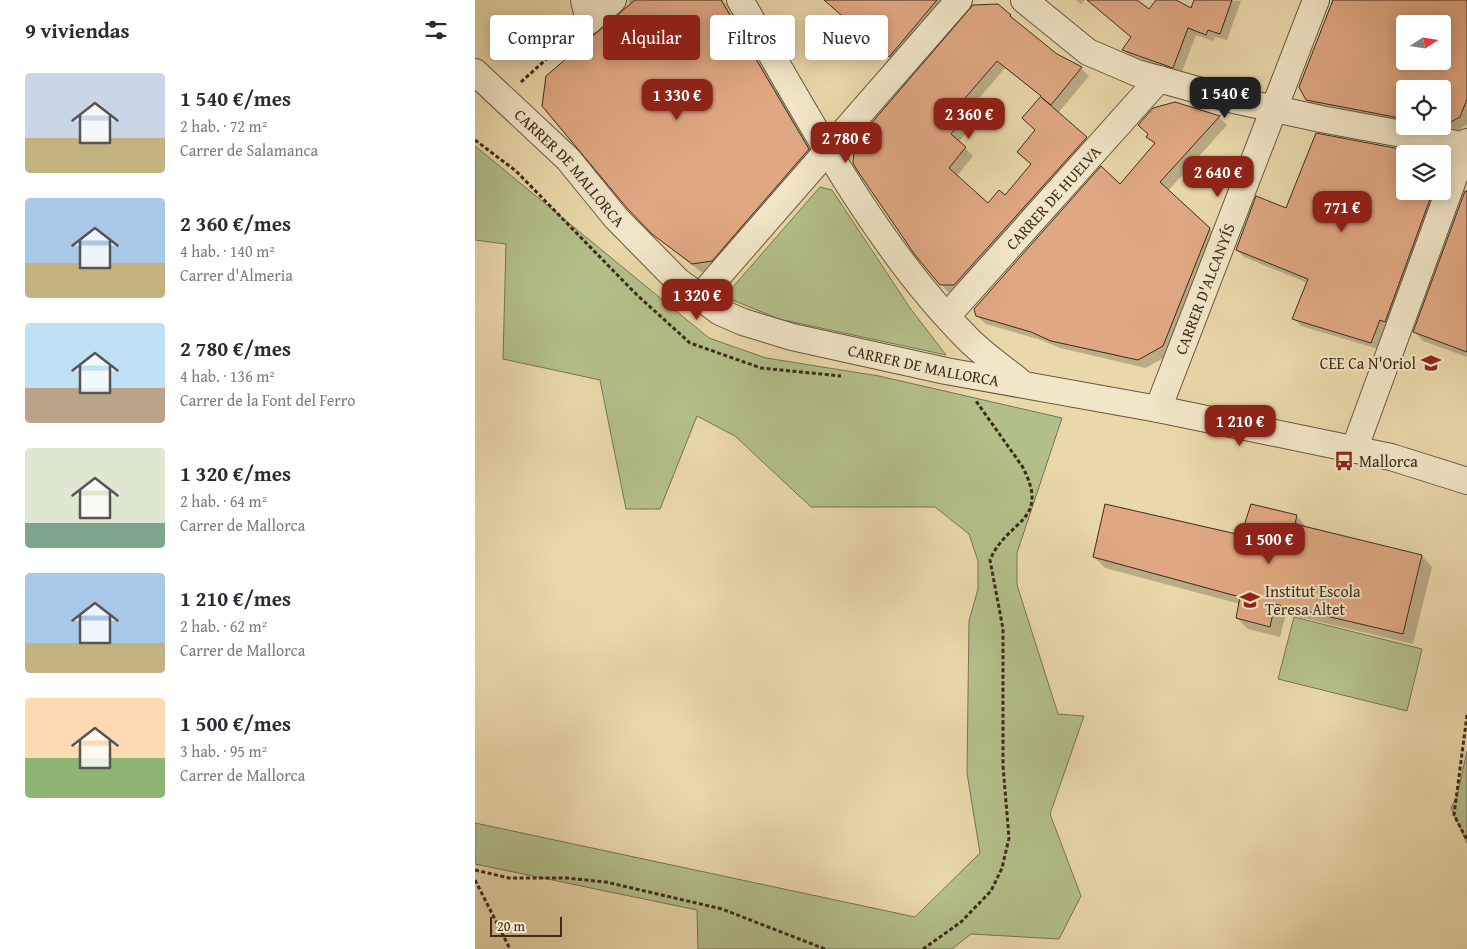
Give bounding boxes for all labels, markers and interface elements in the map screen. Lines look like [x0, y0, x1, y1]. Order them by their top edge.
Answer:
text: 9 viviendas [25, 15, 130, 46]
chip: Comprar [490, 15, 593, 60]
chip: Alquilar [603, 15, 700, 60]
chip: Filtros [710, 15, 795, 60]
chip: Nuevo [805, 15, 888, 60]
north arrow [1396, 15, 1451, 70]
map controls [1396, 15, 1451, 200]
icon: filters [422, 16, 450, 44]
pin: 1 540 € [1179, 76, 1271, 119]
pin: 1 330 € [631, 78, 723, 121]
button: locate [1396, 80, 1451, 135]
text: 1 540 € [1201, 81, 1249, 105]
text: 1 540 €/mes [180, 83, 291, 114]
text: 1 330 € [653, 83, 701, 107]
icon: home [65, 93, 125, 153]
pin: 2 360 € [923, 98, 1015, 140]
text: 2 360 € [945, 102, 993, 126]
street label: CARRER DE MALLORCA [509, 103, 631, 233]
text: 2 hab. · 72 m² [180, 114, 267, 138]
pin: 2 780 € [800, 121, 892, 164]
text: 2 780 € [822, 126, 870, 150]
text: Carrer de Salamanca [180, 138, 318, 162]
street label: CARRER DE HUELVA [1000, 140, 1106, 255]
button: layers [1396, 145, 1451, 200]
pin: 2 640 € [1172, 156, 1264, 198]
text: 2 640 € [1194, 160, 1242, 184]
pin: 771 € [1307, 190, 1377, 233]
text: 771 € [1324, 195, 1360, 219]
text: 2 360 €/mes [180, 208, 291, 239]
icon: home [65, 218, 125, 278]
street label: CARRER D'ALCANYÍS [1168, 219, 1241, 358]
text: 4 hab. · 140 m² [180, 239, 275, 263]
text: Carrer d'Almeria [180, 263, 293, 287]
pin: 1 320 € [651, 278, 743, 321]
text: 1 320 € [673, 283, 721, 307]
text: 2 780 €/mes [180, 333, 291, 364]
street label: CARRER DE MALLORCA [846, 338, 1001, 392]
icon: home [65, 343, 125, 403]
place label: CEE Ca N'Oriol [1320, 351, 1417, 375]
school or university icon: CEE Ca N'Oriol [1420, 352, 1442, 374]
text: 4 hab. · 136 m² [180, 364, 275, 388]
text: Carrer de la Font del Ferro [180, 388, 355, 412]
pin: 1 210 € [1194, 404, 1286, 447]
text: 1 210 € [1216, 409, 1264, 433]
place label: Mallorca [1359, 449, 1418, 473]
bus stop icon: Mallorca [1333, 450, 1355, 472]
text: 1 320 €/mes [180, 458, 291, 489]
icon: home [65, 468, 125, 528]
text: 2 hab. · 64 m² [180, 489, 267, 513]
text: Carrer de Mallorca [180, 513, 305, 537]
pin: 1 500 € [1223, 522, 1315, 565]
text: 1 500 € [1245, 527, 1293, 551]
place label: Institut Escola Teresa Altet [1265, 579, 1361, 621]
text: 1 210 €/mes [180, 583, 291, 614]
school or university icon: Institut Escola Teresa Altet [1239, 589, 1261, 611]
icon: home [65, 593, 125, 653]
text: 2 hab. · 62 m² [180, 614, 267, 638]
text: Carrer de Mallorca [180, 638, 305, 662]
text: 1 500 €/mes [180, 708, 291, 739]
icon: home [65, 718, 125, 778]
text: 3 hab. · 95 m² [180, 739, 267, 763]
text: Carrer de Mallorca [180, 763, 305, 787]
scale bar [490, 914, 563, 937]
text: 20 m [497, 916, 525, 936]

